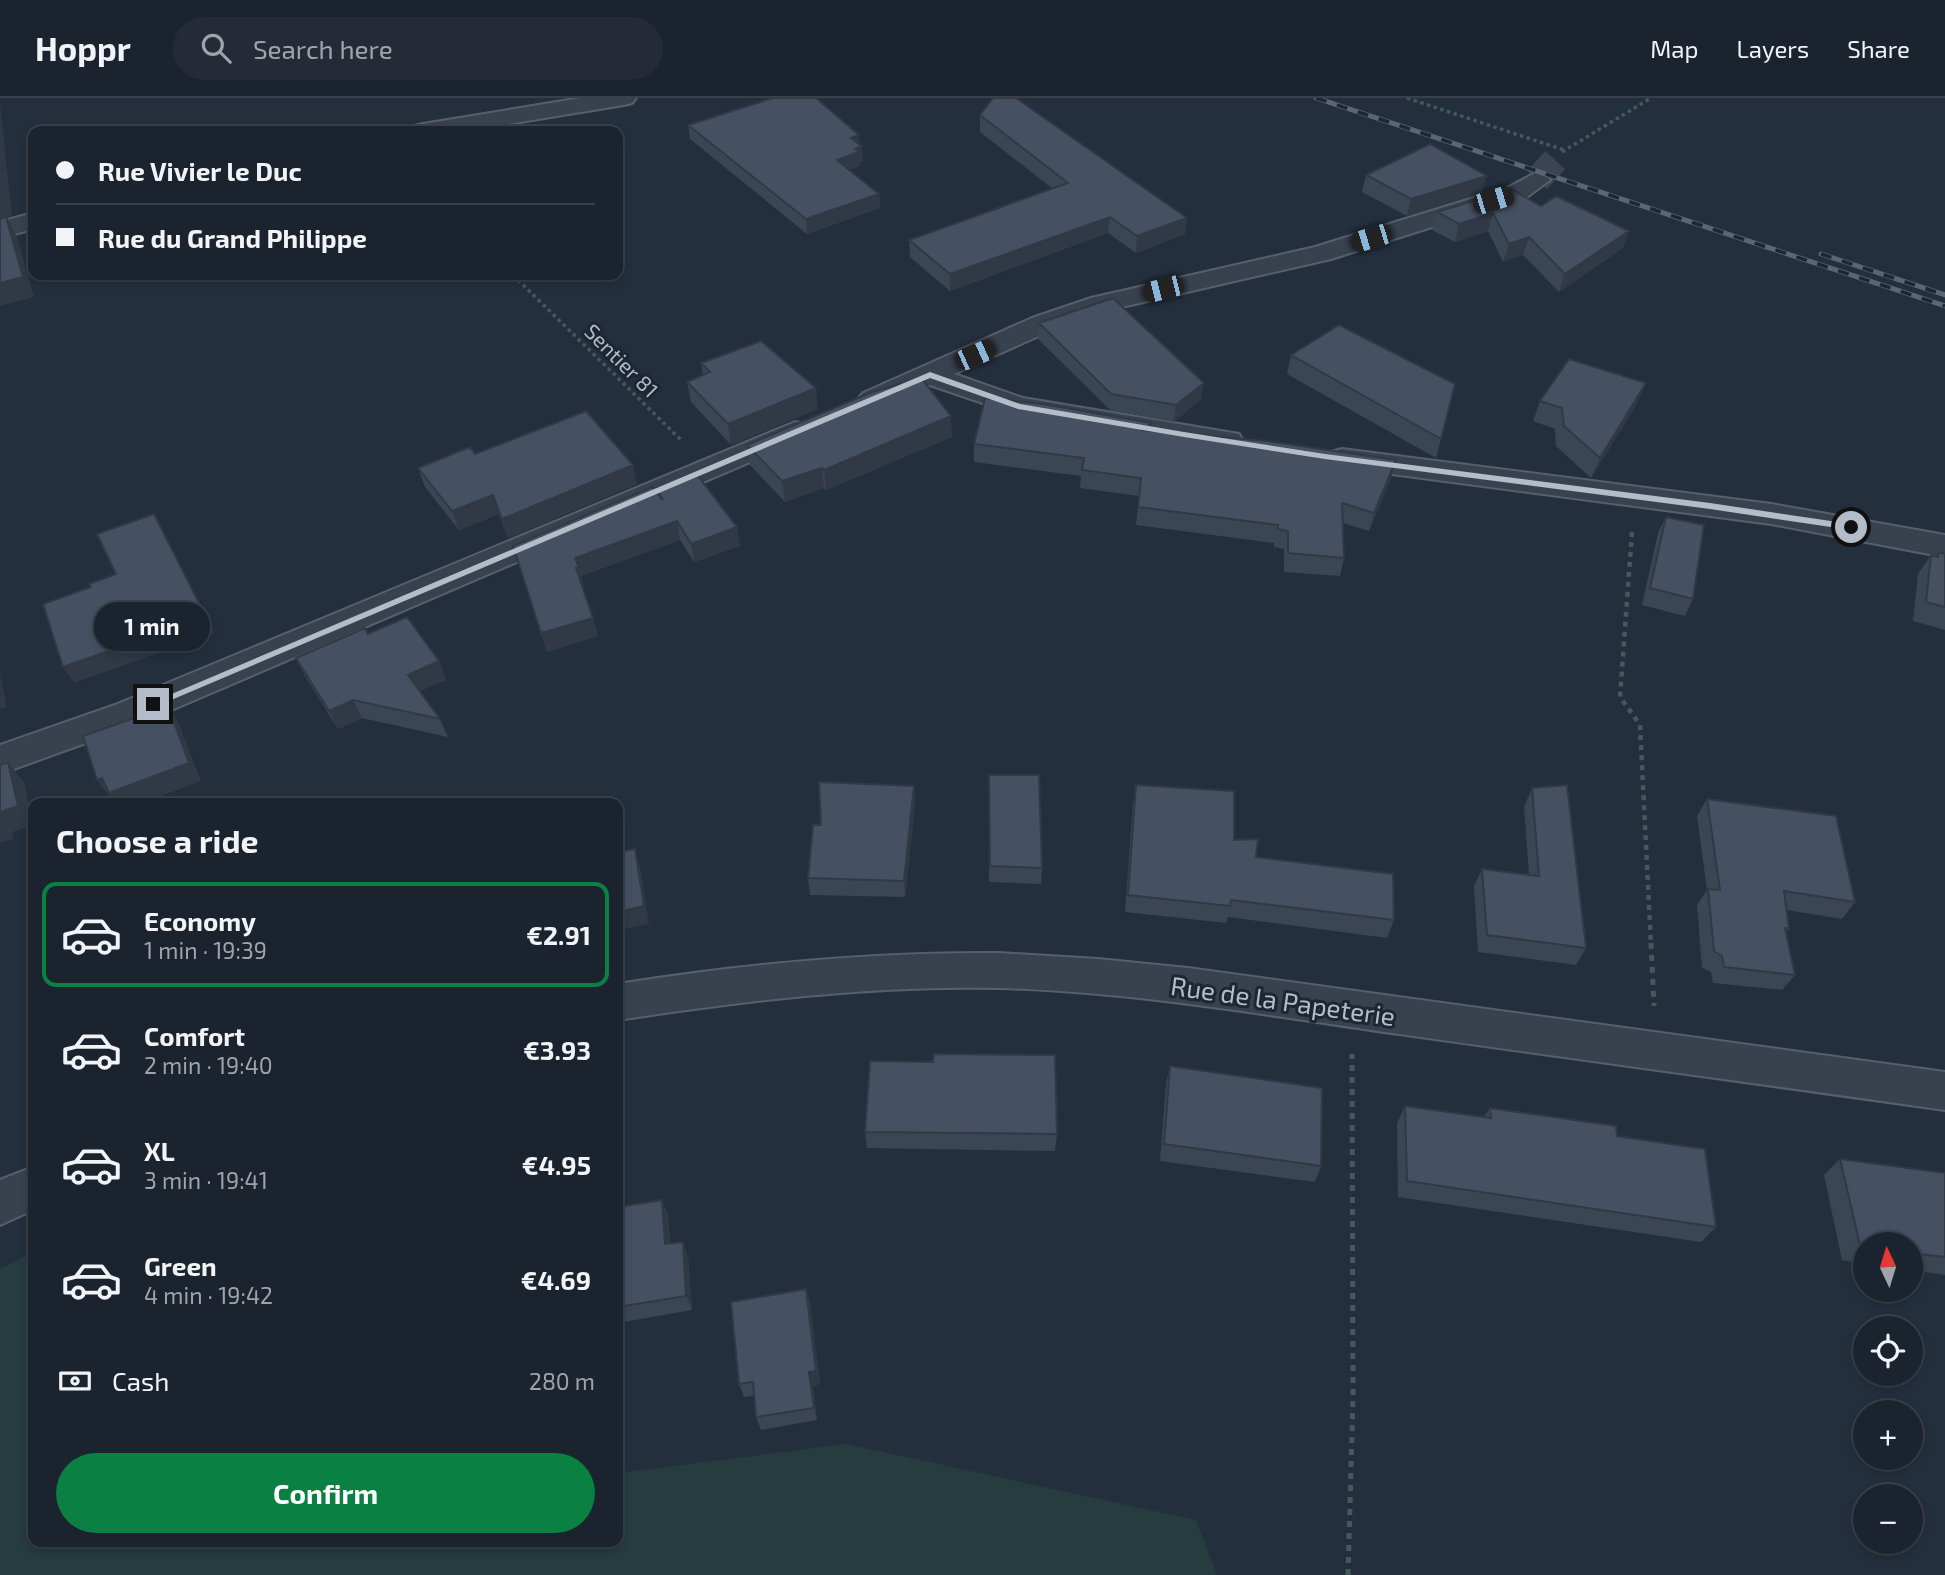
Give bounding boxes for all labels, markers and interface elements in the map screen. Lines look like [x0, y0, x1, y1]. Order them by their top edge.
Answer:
search box [173, 17, 663, 80]
text: Hoppr [35, 28, 131, 68]
icon: search [197, 29, 235, 67]
text: Search here [253, 33, 393, 64]
text: Map [1650, 34, 1698, 63]
text: Layers [1736, 34, 1809, 63]
text: Share [1847, 34, 1910, 63]
text: Rue Vivier le Duc [98, 155, 302, 186]
car [1470, 184, 1517, 216]
text: Rue du Grand Philippe [98, 222, 367, 253]
car [1348, 222, 1395, 254]
car [1141, 274, 1186, 304]
street label: Sentier 81 [580, 318, 664, 402]
car [952, 337, 999, 373]
route start [1835, 511, 1867, 543]
callout: 1 min [95, 602, 211, 652]
text: 1 min [124, 612, 180, 640]
route end [137, 688, 169, 720]
text: Choose a ride [56, 821, 259, 859]
icon: car [60, 903, 123, 966]
text: Economy [144, 905, 256, 936]
text: €2.91 [526, 919, 591, 950]
text: 1 min · 19:39 [144, 936, 267, 964]
street label: Rue de la Papeterie [1169, 969, 1397, 1031]
icon: car [60, 1018, 123, 1081]
text: Comfort [144, 1020, 245, 1051]
text: €3.93 [523, 1034, 591, 1065]
text: 2 min · 19:40 [144, 1051, 273, 1079]
icon: car [60, 1133, 123, 1196]
text: XL [144, 1135, 175, 1166]
text: €4.95 [522, 1149, 591, 1180]
text: 3 min · 19:41 [144, 1166, 268, 1194]
north arrow [1853, 1232, 1923, 1302]
map controls [1853, 1232, 1923, 1554]
icon: car [60, 1248, 123, 1311]
text: Green [144, 1250, 217, 1281]
text: €4.69 [521, 1264, 591, 1295]
text: 4 min · 19:42 [144, 1281, 273, 1309]
button: locate [1853, 1316, 1923, 1386]
icon: cash [56, 1362, 94, 1400]
text: Cash [112, 1365, 169, 1396]
text: 280 m [529, 1367, 595, 1395]
button: + [1853, 1400, 1923, 1470]
button: Confirm [56, 1453, 595, 1533]
button: − [1853, 1484, 1923, 1554]

